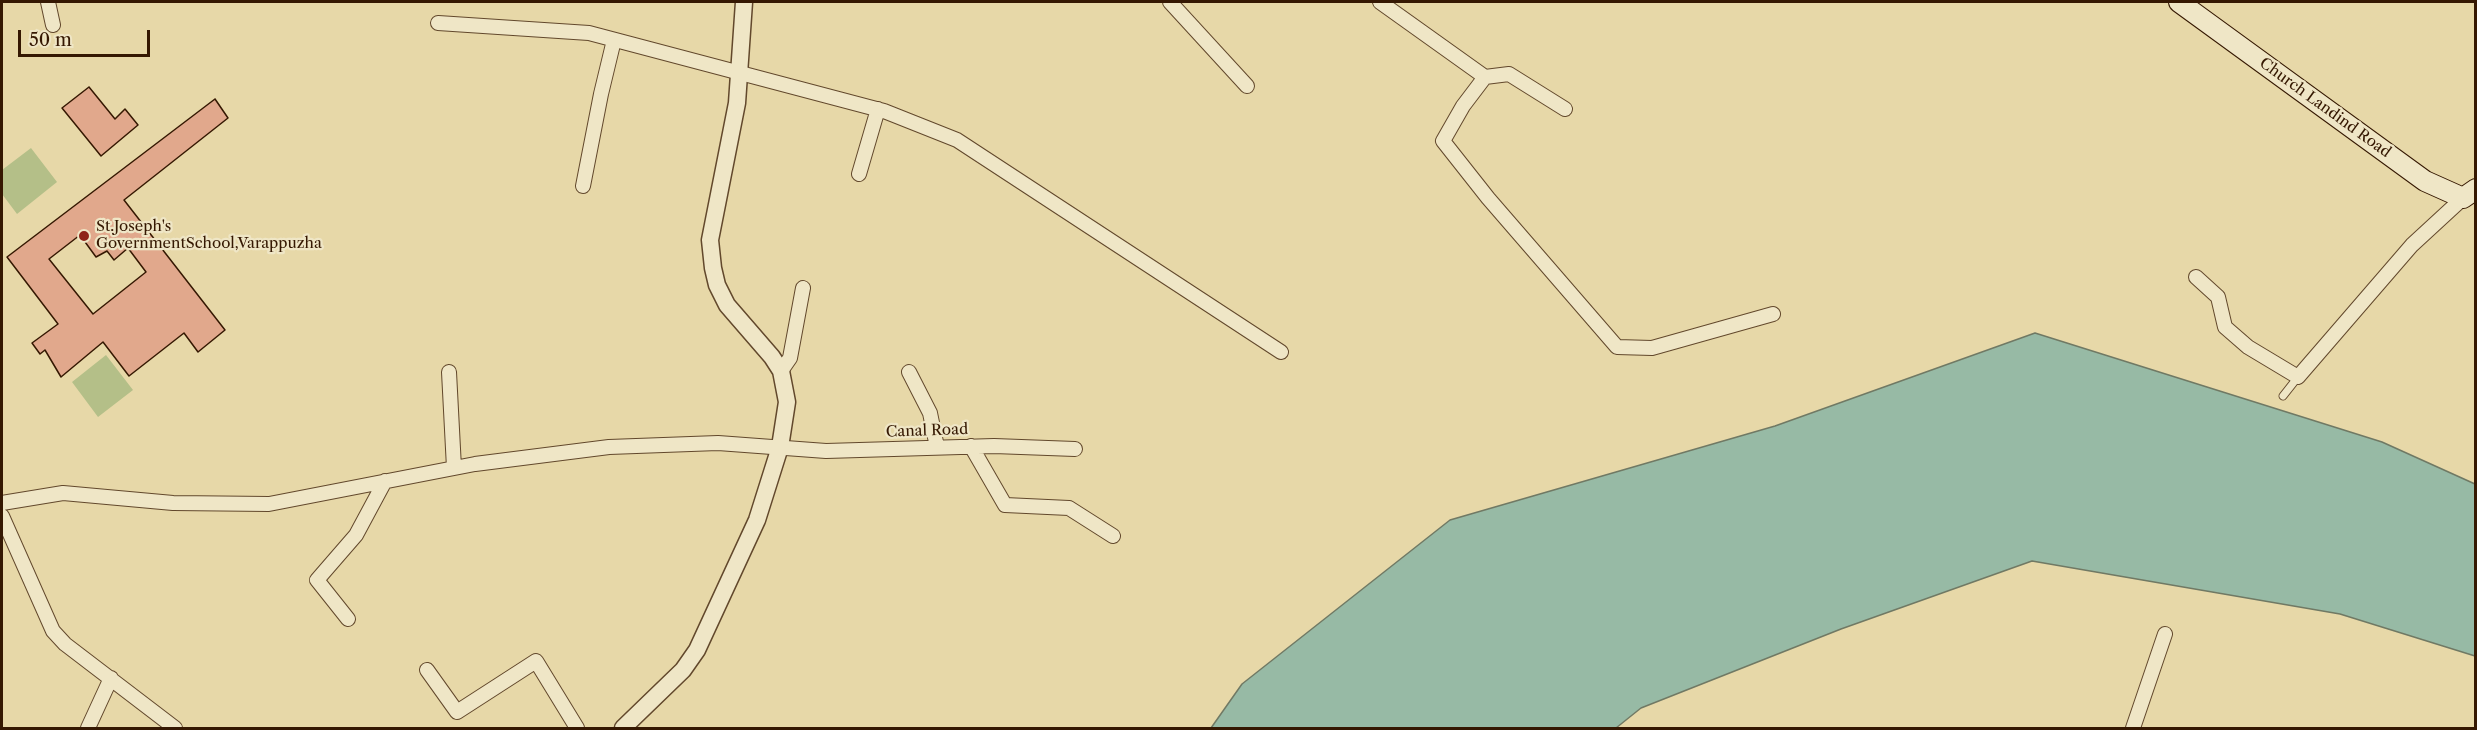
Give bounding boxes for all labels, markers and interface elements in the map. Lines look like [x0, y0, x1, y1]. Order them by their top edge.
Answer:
scale bar [21, 18, 153, 56]
text: 50 m [29, 29, 72, 51]
street label: Church Landind Road [2256, 54, 2394, 162]
place label: St.Joseph's GovernmentSchool,Varappuzha [96, 218, 322, 253]
marker: St.Joseph's GovernmentSchool,Varappuzha [77, 229, 91, 243]
street label: Canal Road [886, 421, 968, 441]

